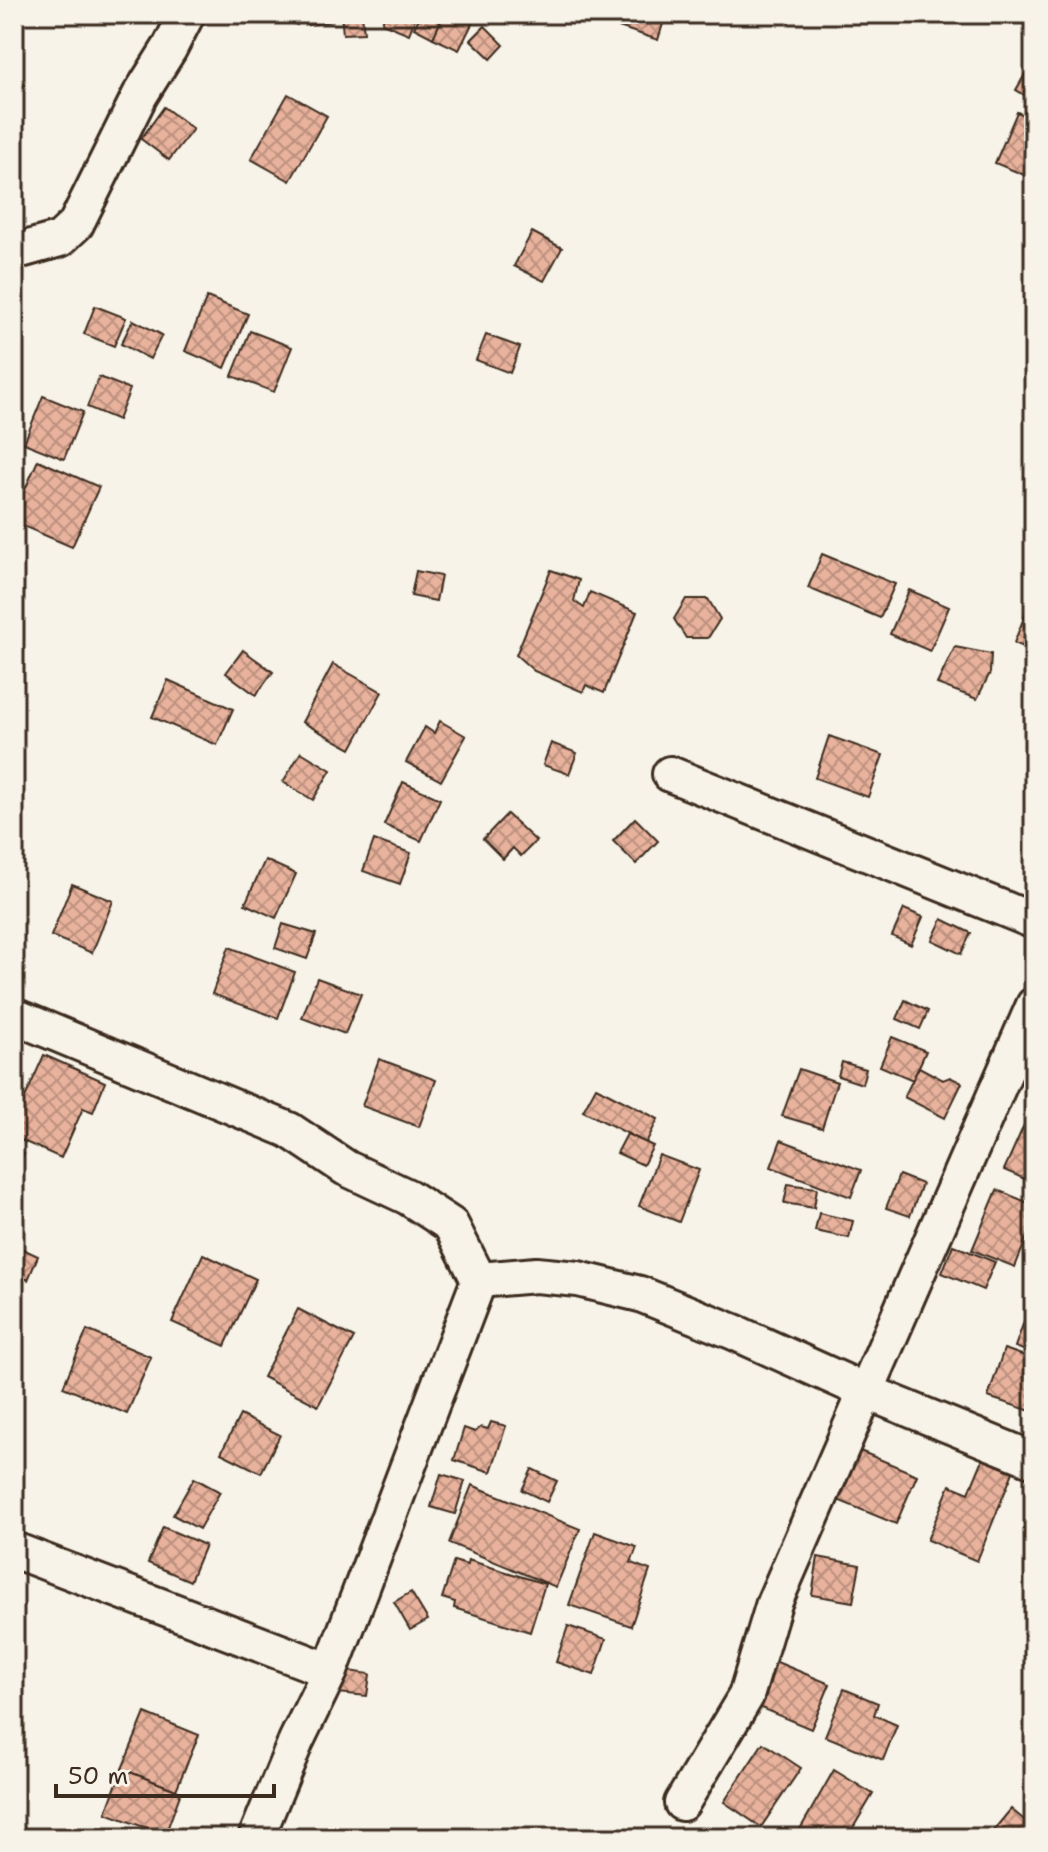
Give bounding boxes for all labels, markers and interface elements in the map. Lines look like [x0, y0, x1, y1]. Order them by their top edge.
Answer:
scale bar [56, 1748, 274, 1798]
text: 50 m [68, 1760, 128, 1792]

